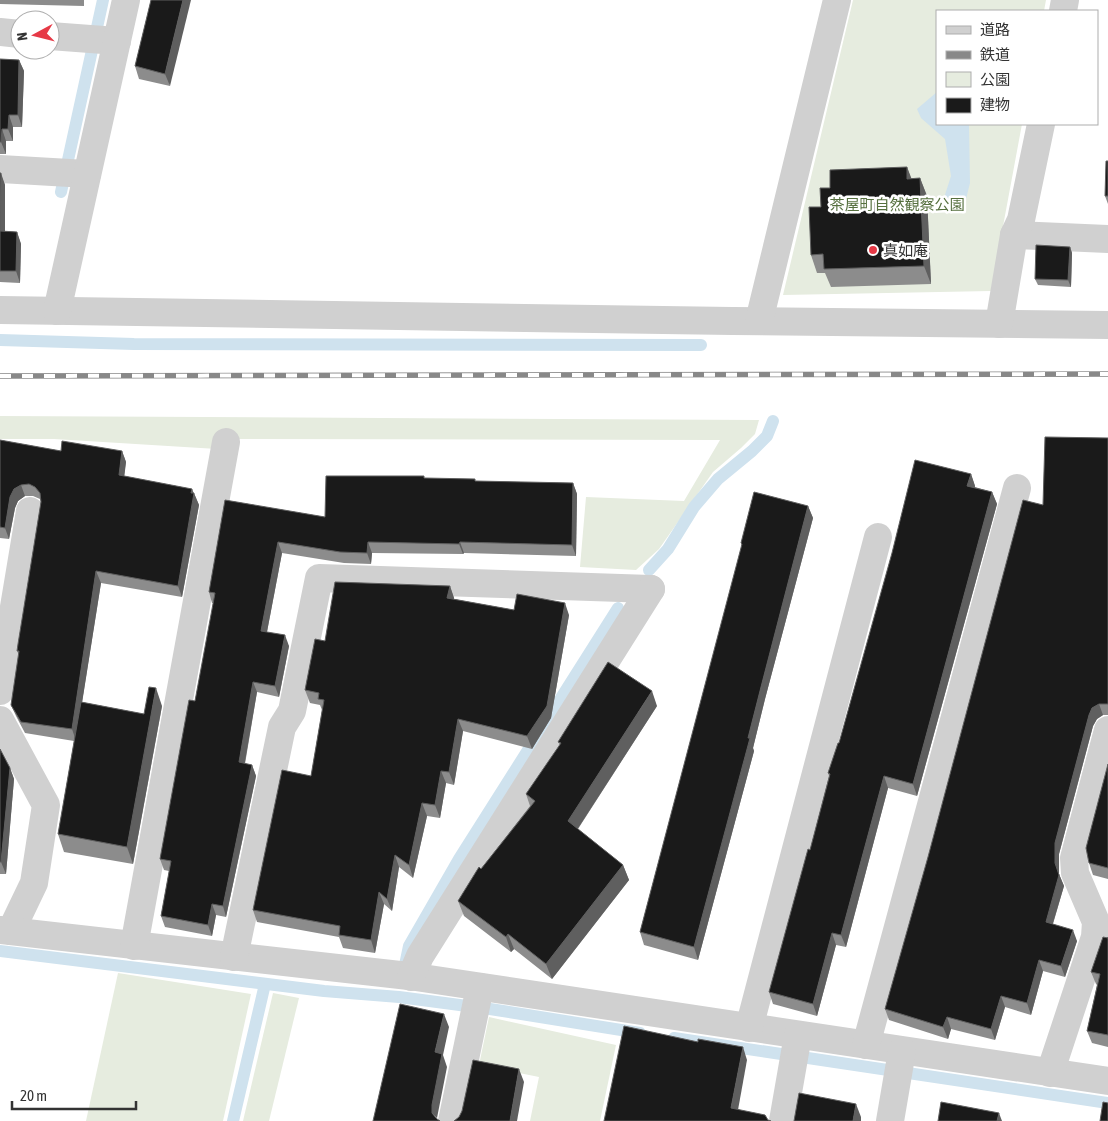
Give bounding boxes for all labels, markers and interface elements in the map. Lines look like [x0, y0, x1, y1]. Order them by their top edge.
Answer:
north arrow [10, 10, 60, 60]
legend [936, 10, 1098, 125]
text: 道路 [980, 21, 1010, 38]
text: N [14, 32, 31, 42]
text: 鉄道 [980, 46, 1010, 63]
text: 公園 [980, 71, 1010, 88]
text: 建物 [980, 96, 1010, 113]
park label: 茶屋町自然観察公園 [829, 196, 965, 213]
place label: 真如庵 [883, 242, 928, 259]
marker: 真如庵 [867, 244, 879, 256]
scale bar [12, 1078, 136, 1110]
text: 20 m [20, 1087, 47, 1104]

